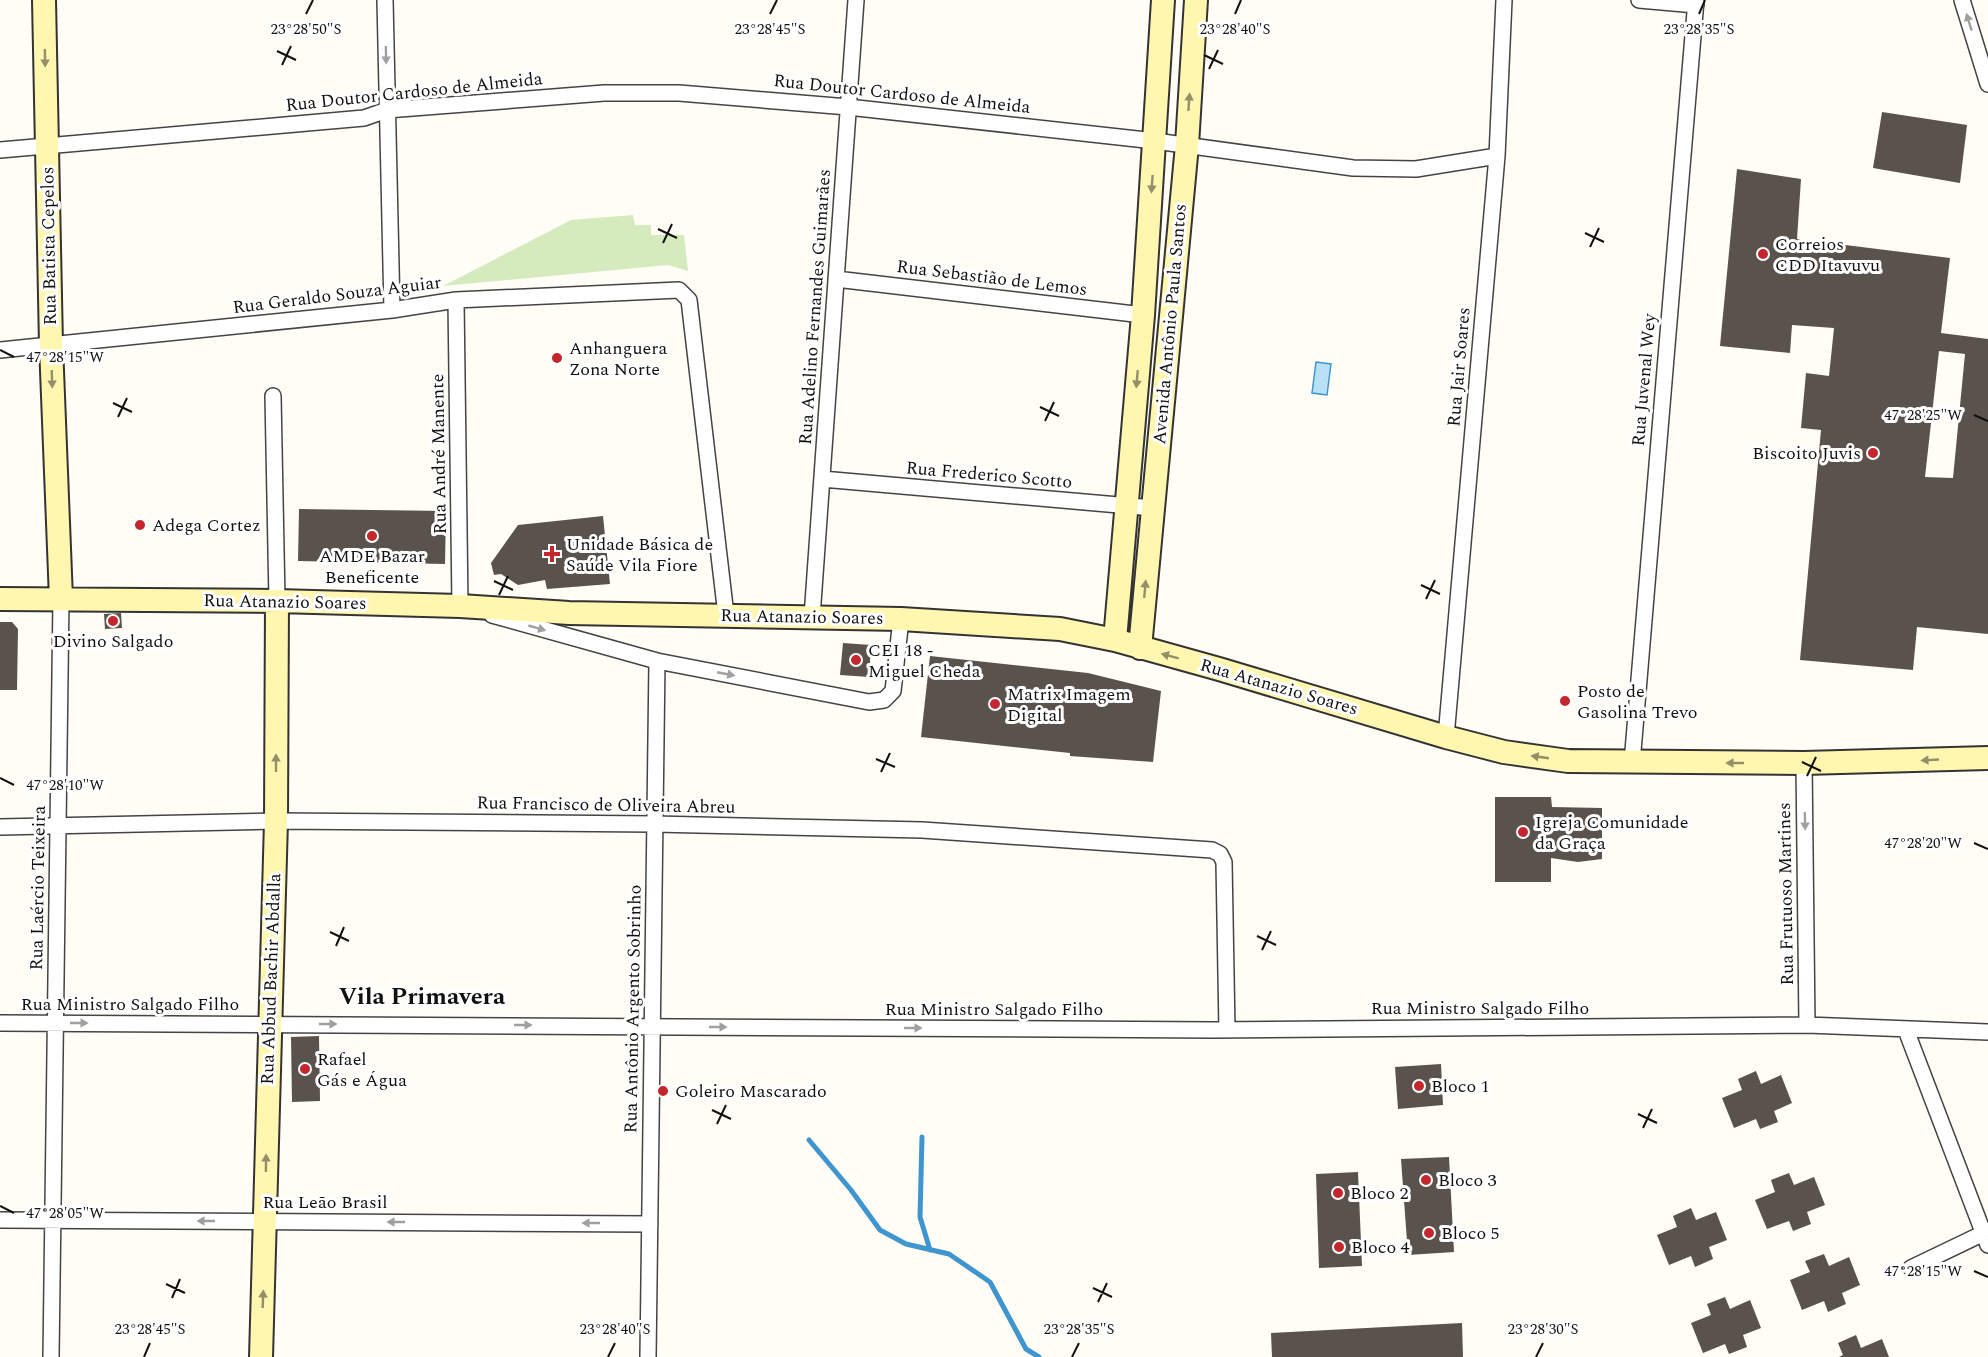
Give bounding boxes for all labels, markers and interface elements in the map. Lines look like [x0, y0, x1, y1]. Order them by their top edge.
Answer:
one-way arrow [1963, 13, 1973, 31]
text: 23°28'50"S [271, 18, 342, 41]
text: 23°28'45"S [735, 18, 806, 41]
text: 23°28'40"S [1200, 18, 1271, 41]
text: 23°28'35"S [1664, 18, 1735, 41]
one-way arrow [381, 46, 391, 65]
one-way arrow [41, 49, 50, 68]
street label: Rua Doutor Cardoso de Almeida [284, 65, 544, 119]
street label: Rua Doutor Cardoso de Almeida [772, 67, 1032, 121]
one-way arrow [1185, 93, 1194, 112]
street label: Rua Batista Cepelos [34, 166, 64, 326]
street label: Rua Adelino Fernandes Guimarães [792, 168, 838, 446]
one-way arrow [1147, 175, 1157, 194]
street label: Avenida Antônio Paula Santos [1146, 203, 1194, 445]
place label: Correios CDD Itavuvu [1775, 231, 1880, 279]
marker: Correios CDD Itavuvu [1756, 247, 1770, 261]
street label: Rua Sebastião de Lemos [895, 253, 1089, 303]
street label: Rua Geraldo Souza Aguiar [231, 269, 443, 321]
street label: Rua Jair Soares [1440, 306, 1478, 428]
street label: Rua Juvenal Wey [1625, 311, 1663, 447]
place label: Anhanguera Zona Norte [569, 335, 668, 383]
text: 47°28'15"W [26, 346, 104, 369]
marker: Anhanguera Zona Norte [550, 351, 564, 365]
one-way arrow [1133, 369, 1142, 388]
one-way arrow [48, 370, 57, 389]
street label: Rua André Manente [424, 374, 454, 534]
text: 47°28'25"W [1884, 404, 1962, 427]
place label: Biscoito Juvis [1752, 440, 1861, 467]
marker: Biscoito Juvis [1866, 446, 1880, 460]
street label: Rua Frederico Scotto [905, 454, 1073, 496]
place label: Adega Cortez [152, 512, 261, 539]
marker: Adega Cortez [133, 518, 147, 532]
marker: AMDE Bazar Beneficente [365, 529, 379, 543]
place label: Unidade Básica de Saúde Vila Fiore [566, 531, 713, 579]
place label: AMDE Bazar Beneficente [319, 543, 425, 591]
marker: Unidade Básica de Saúde Vila Fiore [543, 545, 561, 563]
one-way arrow [1140, 580, 1150, 599]
street label: Rua Atanazio Soares [203, 587, 367, 617]
street label: Rua Atanazio Soares [720, 602, 884, 632]
marker: Divino Salgado [106, 614, 120, 628]
one-way arrow [528, 624, 546, 633]
place label: Divino Salgado [53, 628, 173, 655]
place label: CEI 18 - Miguel Cheda [868, 637, 981, 685]
one-way arrow [1161, 650, 1179, 660]
street label: Rua Atanazio Soares [1197, 652, 1361, 722]
marker: CEI 18 - Miguel Cheda [849, 653, 863, 667]
one-way arrow [717, 670, 736, 679]
place label: Posto de Gasolina Trevo [1577, 678, 1698, 726]
place label: Matrix Imagem Digital [1007, 681, 1131, 729]
marker: Posto de Gasolina Trevo [1558, 694, 1572, 708]
marker: Matrix Imagem Digital [988, 697, 1002, 711]
one-way arrow [271, 753, 281, 772]
one-way arrow [1530, 753, 1549, 762]
one-way arrow [1920, 755, 1939, 765]
one-way arrow [1725, 758, 1744, 768]
text: 47°28'10"W [26, 774, 104, 797]
street label: Rua Francisco de Oliveira Abreu [476, 789, 736, 821]
street label: Rua Frutuoso Martines [1771, 802, 1801, 986]
street label: Rua Laércio Teixeira [23, 805, 53, 971]
place label: Igreja Comunidade da Graça [1535, 809, 1689, 857]
one-way arrow [1800, 812, 1810, 831]
marker: Igreja Comunidade da Graça [1516, 825, 1530, 839]
text: 47°28'20"W [1884, 832, 1962, 855]
street label: Rua Abbud Bachir Abdalla [254, 873, 288, 1085]
street label: Rua Antônio Argento Sobrinho [617, 884, 649, 1134]
district label: Vila Primavera [339, 979, 506, 1015]
street label: Rua Ministro Salgado Filho [21, 991, 239, 1018]
street label: Rua Ministro Salgado Filho [1371, 995, 1589, 1022]
street label: Rua Ministro Salgado Filho [885, 996, 1103, 1023]
one-way arrow [70, 1018, 89, 1028]
one-way arrow [319, 1019, 338, 1029]
one-way arrow [514, 1020, 533, 1030]
one-way arrow [709, 1022, 728, 1032]
one-way arrow [904, 1023, 923, 1033]
place label: Rafael Gás e Água [317, 1046, 407, 1094]
marker: Rafael Gás e Água [298, 1062, 312, 1076]
place label: Bloco 1 [1431, 1073, 1490, 1100]
place label: Goleiro Mascarado [675, 1078, 827, 1105]
marker: Bloco 1 [1412, 1079, 1426, 1093]
marker: Goleiro Mascarado [656, 1084, 670, 1098]
one-way arrow [262, 1153, 271, 1172]
place label: Bloco 3 [1438, 1167, 1497, 1194]
marker: Bloco 3 [1419, 1173, 1433, 1187]
place label: Bloco 2 [1350, 1180, 1409, 1207]
marker: Bloco 2 [1331, 1186, 1345, 1200]
street label: Rua Leão Brasil [262, 1189, 388, 1216]
text: 47°28'05"W [26, 1202, 104, 1225]
one-way arrow [197, 1216, 216, 1226]
one-way arrow [387, 1217, 406, 1227]
one-way arrow [582, 1218, 601, 1228]
place label: Bloco 5 [1441, 1220, 1500, 1247]
marker: Bloco 5 [1422, 1226, 1436, 1240]
place label: Bloco 4 [1351, 1234, 1410, 1261]
marker: Bloco 4 [1332, 1240, 1346, 1254]
text: 47°28'15"W [1884, 1260, 1962, 1283]
one-way arrow [258, 1289, 267, 1308]
text: 23°28'45"S [115, 1318, 186, 1341]
text: 23°28'40"S [580, 1318, 651, 1341]
text: 23°28'35"S [1044, 1318, 1115, 1341]
text: 23°28'30"S [1508, 1318, 1579, 1341]

